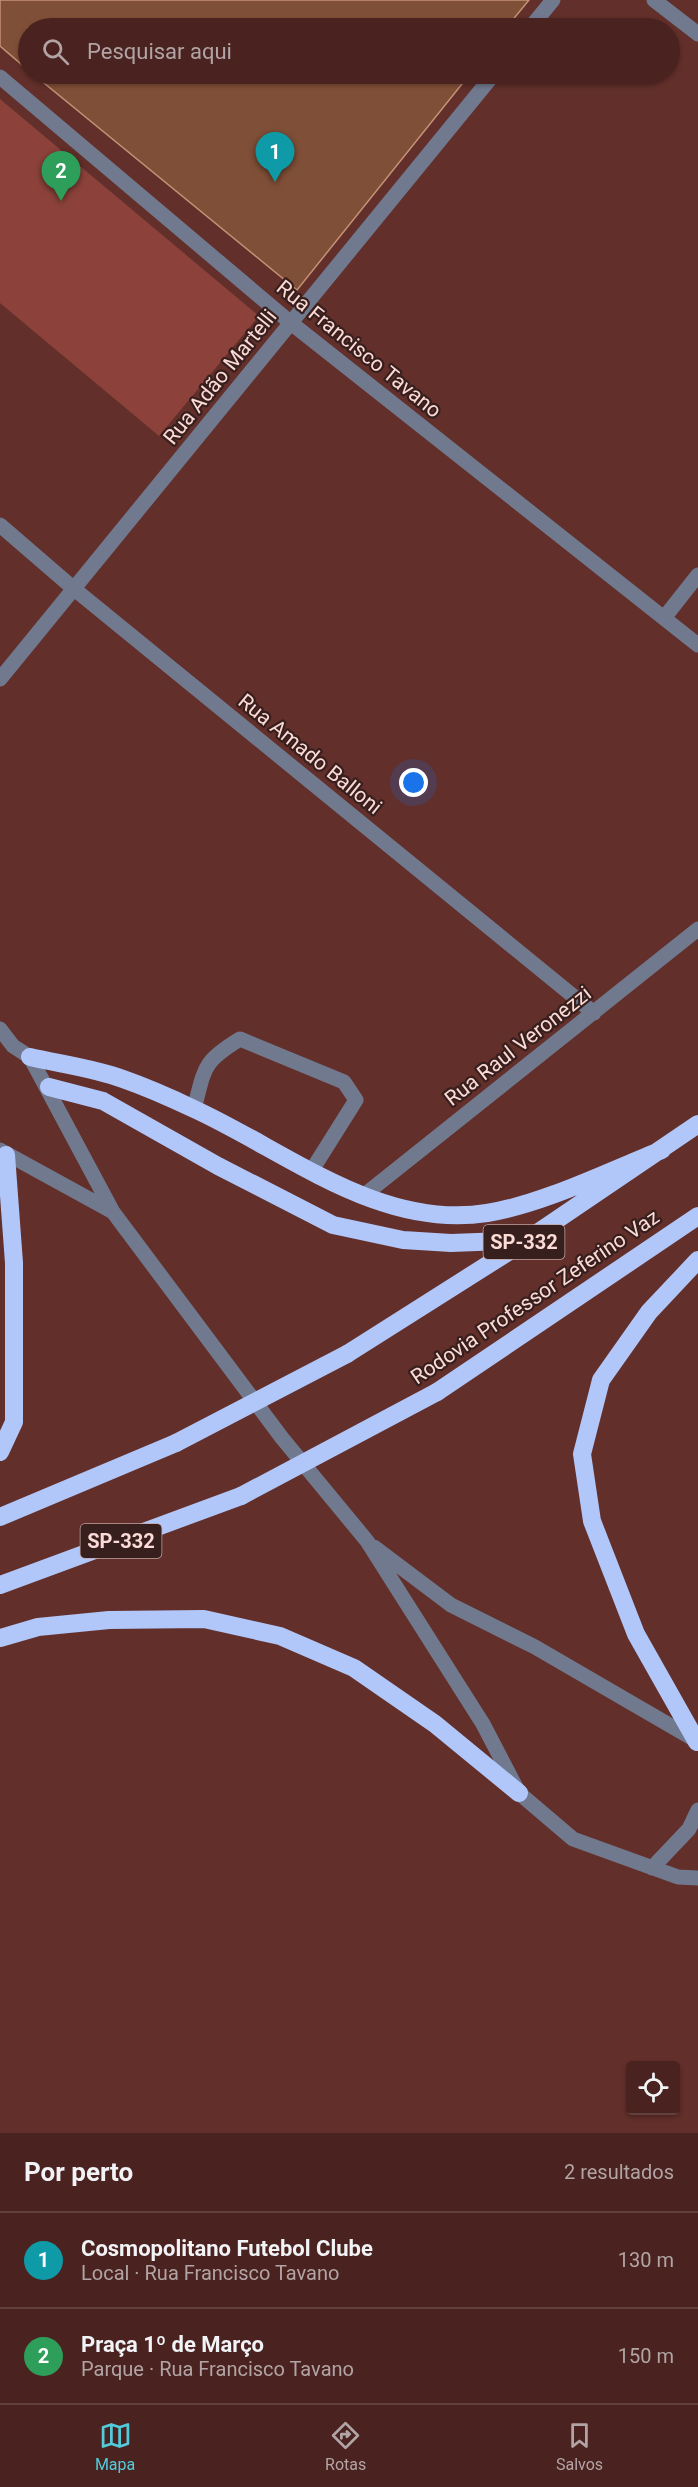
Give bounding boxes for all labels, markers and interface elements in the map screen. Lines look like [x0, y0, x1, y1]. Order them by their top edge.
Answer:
search box [18, 18, 680, 84]
icon: search [39, 35, 72, 68]
text: Pesquisar aqui [87, 39, 232, 64]
pin: 1 [256, 132, 294, 182]
pin: 2 [42, 152, 80, 201]
street label: Rua Francisco Tavano [272, 275, 446, 423]
street label: Rua Adão Martelli [158, 305, 282, 449]
street label: Rua Amado Balloni [234, 689, 386, 819]
your location [399, 768, 428, 797]
street label: Rua Raul Veronezzi [440, 981, 596, 1111]
street label: Rodovia Professor Zeferino Vaz [406, 1205, 664, 1389]
road number: SP-332 [484, 1225, 564, 1259]
road number: SP-332 [80, 1524, 162, 1558]
map controls [626, 2061, 680, 2115]
button: locate [626, 2061, 680, 2115]
text: Por perto [24, 2157, 133, 2187]
text: 2 resultados [564, 2160, 674, 2184]
text: Cosmopolitano Futebol Clube [81, 2236, 373, 2261]
text: 1 [38, 2248, 49, 2272]
text: 130 m [618, 2248, 674, 2272]
text: Local · Rua Francisco Tavano [81, 2261, 339, 2285]
text: Praça 1º de Março [81, 2332, 264, 2357]
text: 2 [38, 2344, 49, 2368]
text: 150 m [618, 2344, 674, 2368]
text: Parque · Rua Francisco Tavano [81, 2357, 354, 2381]
tab: Mapa [95, 2419, 135, 2474]
tab: Rotas [325, 2419, 366, 2474]
tab: Salvos [556, 2419, 603, 2474]

